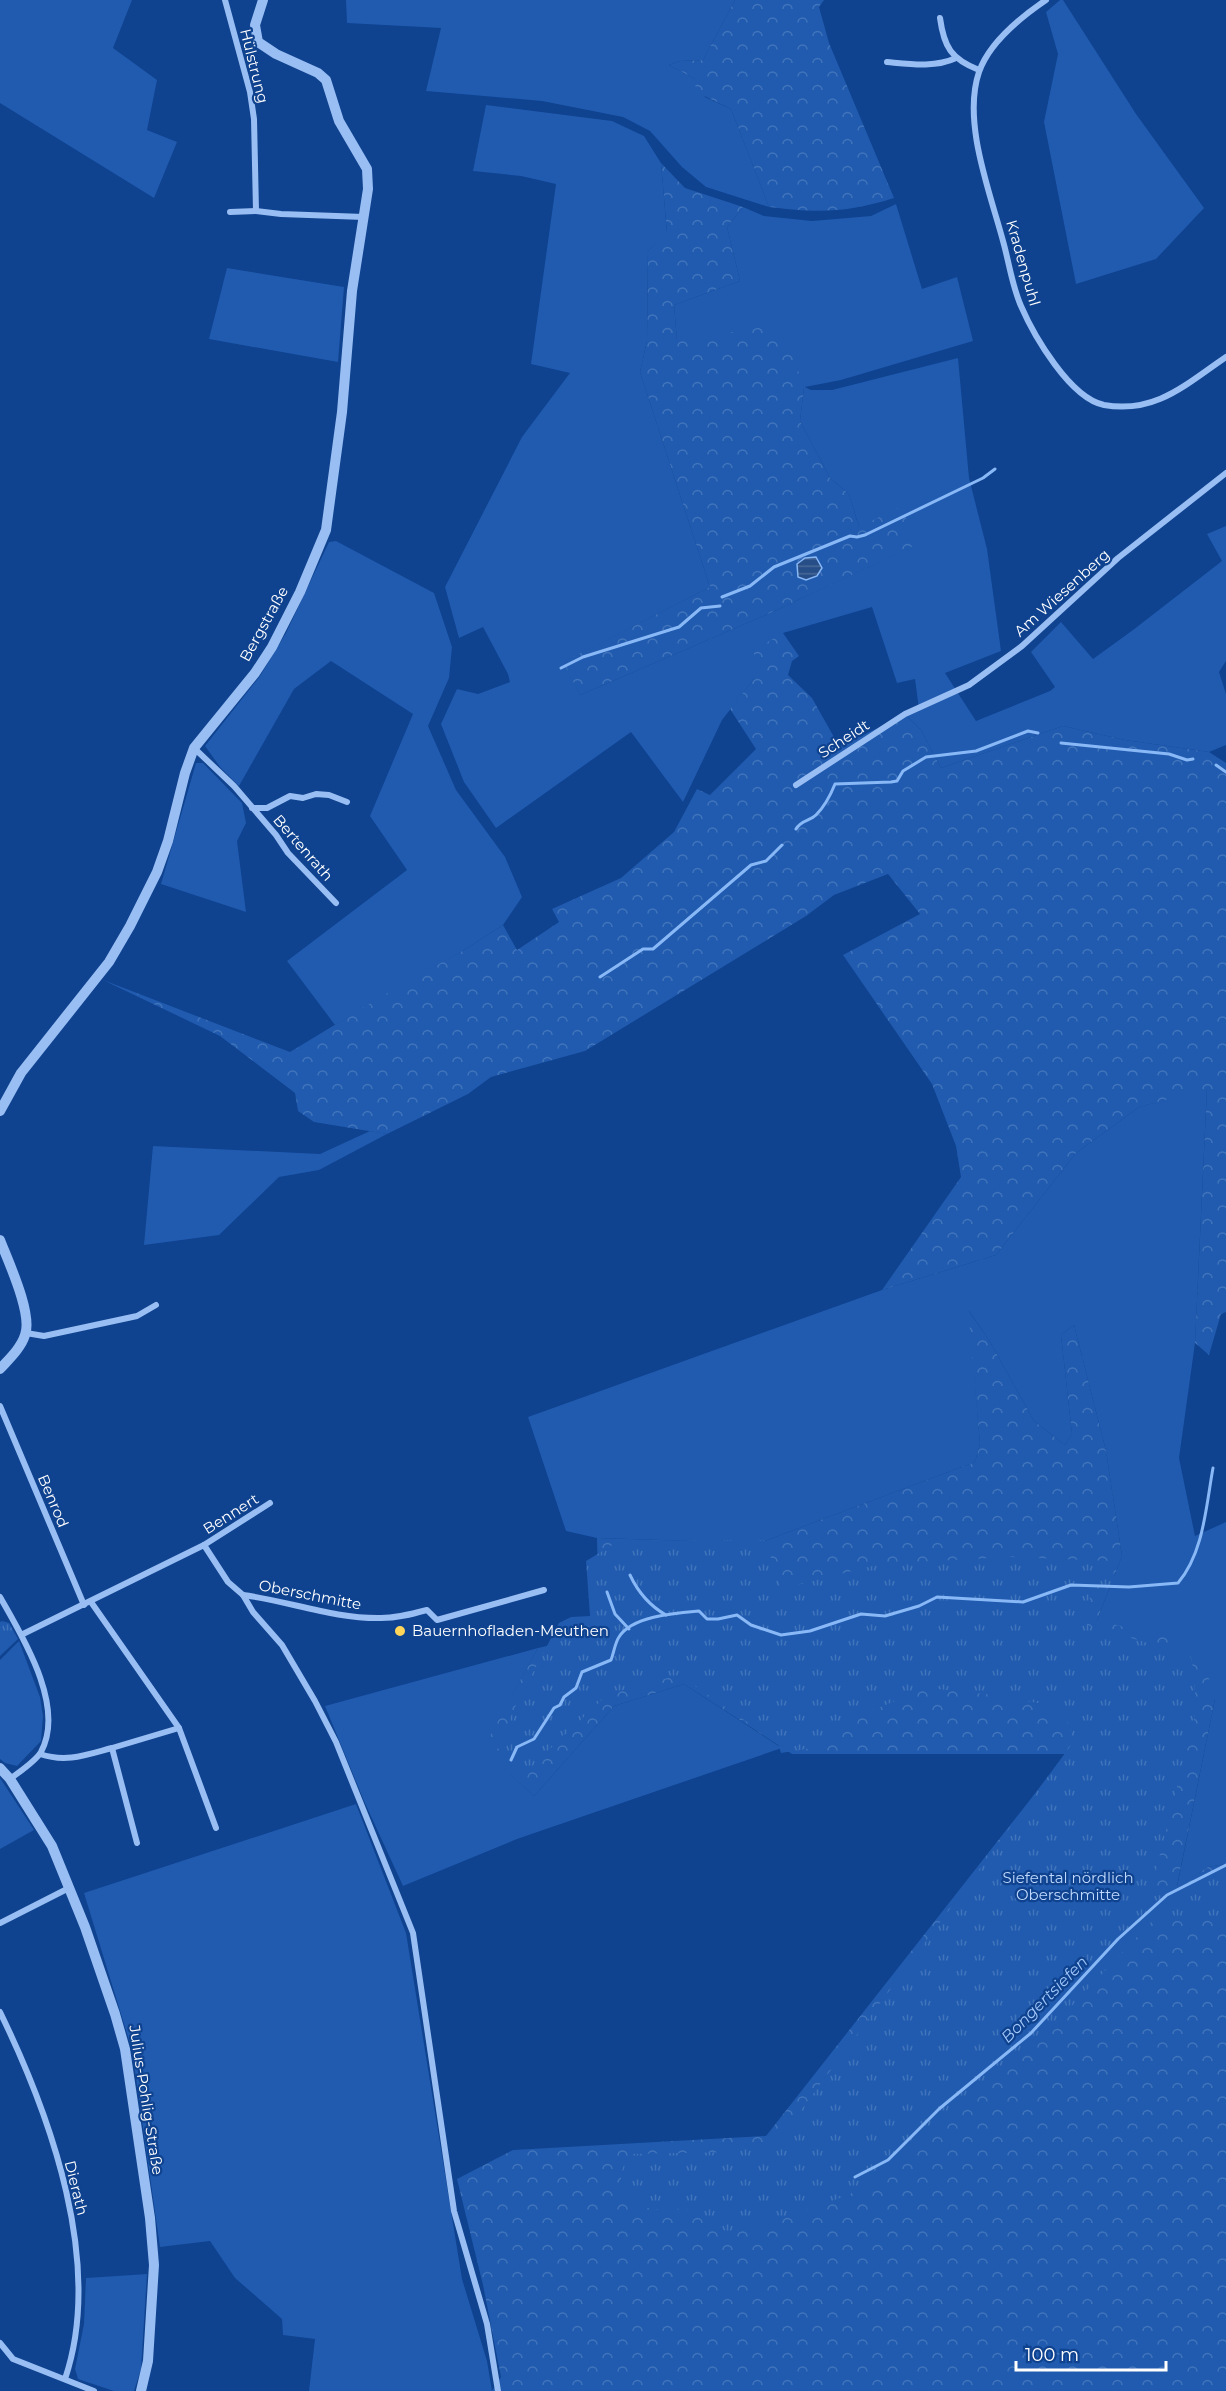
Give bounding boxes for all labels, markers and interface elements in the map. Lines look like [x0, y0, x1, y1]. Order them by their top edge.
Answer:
street label: Hülstrung [236, 27, 273, 105]
street label: Kradenpuhl [1002, 218, 1045, 308]
street label: Am Wiesenberg [1010, 545, 1113, 640]
street label: Bergstraße [235, 583, 292, 665]
street label: Scheidt [815, 715, 873, 762]
street label: Bertenrath [269, 810, 337, 885]
street label: Benrod [34, 1471, 73, 1530]
street label: Bennert [199, 1489, 262, 1538]
street label: Oberschmitte [257, 1575, 363, 1614]
place label: Bauernhofladen-Meuthen [412, 1621, 609, 1640]
marker: Bauernhofladen-Meuthen [393, 1624, 407, 1638]
park label: Siefental nördlich Oberschmitte [1002, 1868, 1134, 1904]
water label: Bongertsiefen [997, 1952, 1091, 2046]
street label: Julius-Pohlig-Straße [125, 2023, 168, 2176]
street label: Dierath [60, 2158, 92, 2217]
scale bar [1016, 2334, 1166, 2372]
text: 100 m [1025, 2344, 1079, 2366]

